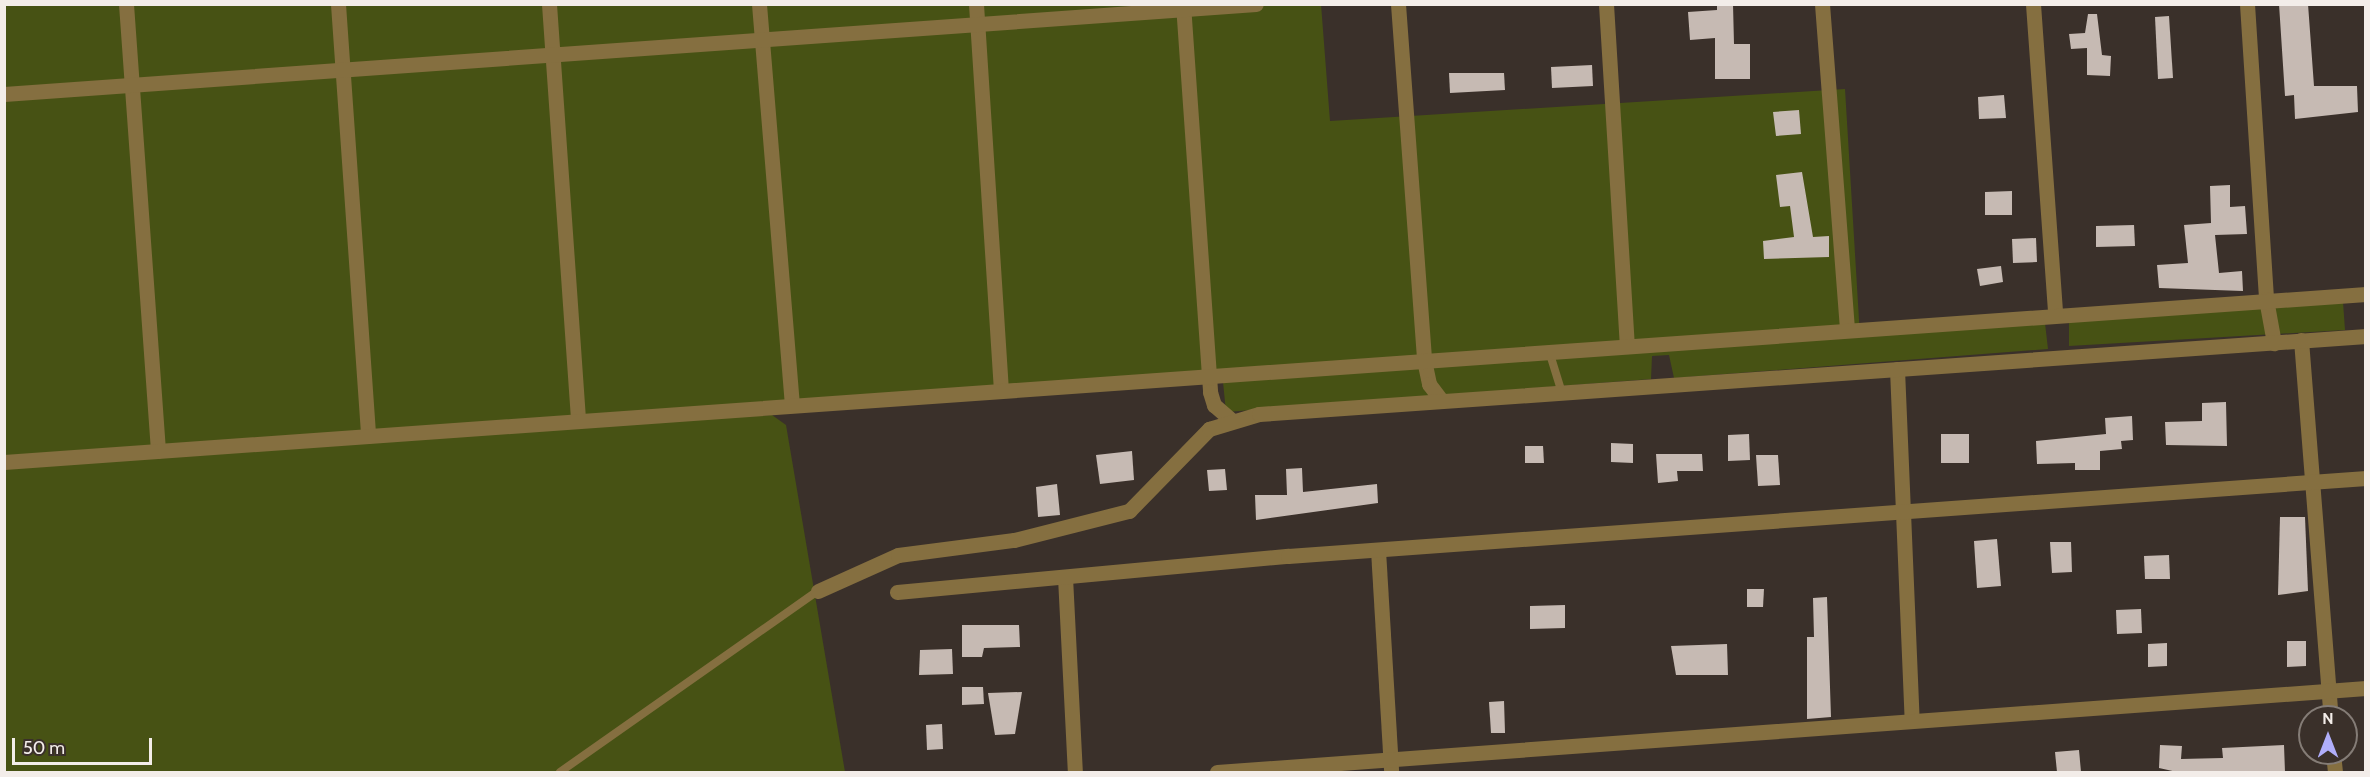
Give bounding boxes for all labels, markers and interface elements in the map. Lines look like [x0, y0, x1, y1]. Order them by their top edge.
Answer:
north arrow [2298, 705, 2358, 765]
text: N [2322, 709, 2334, 728]
scale bar [15, 726, 154, 764]
text: 50 m [23, 737, 65, 759]

